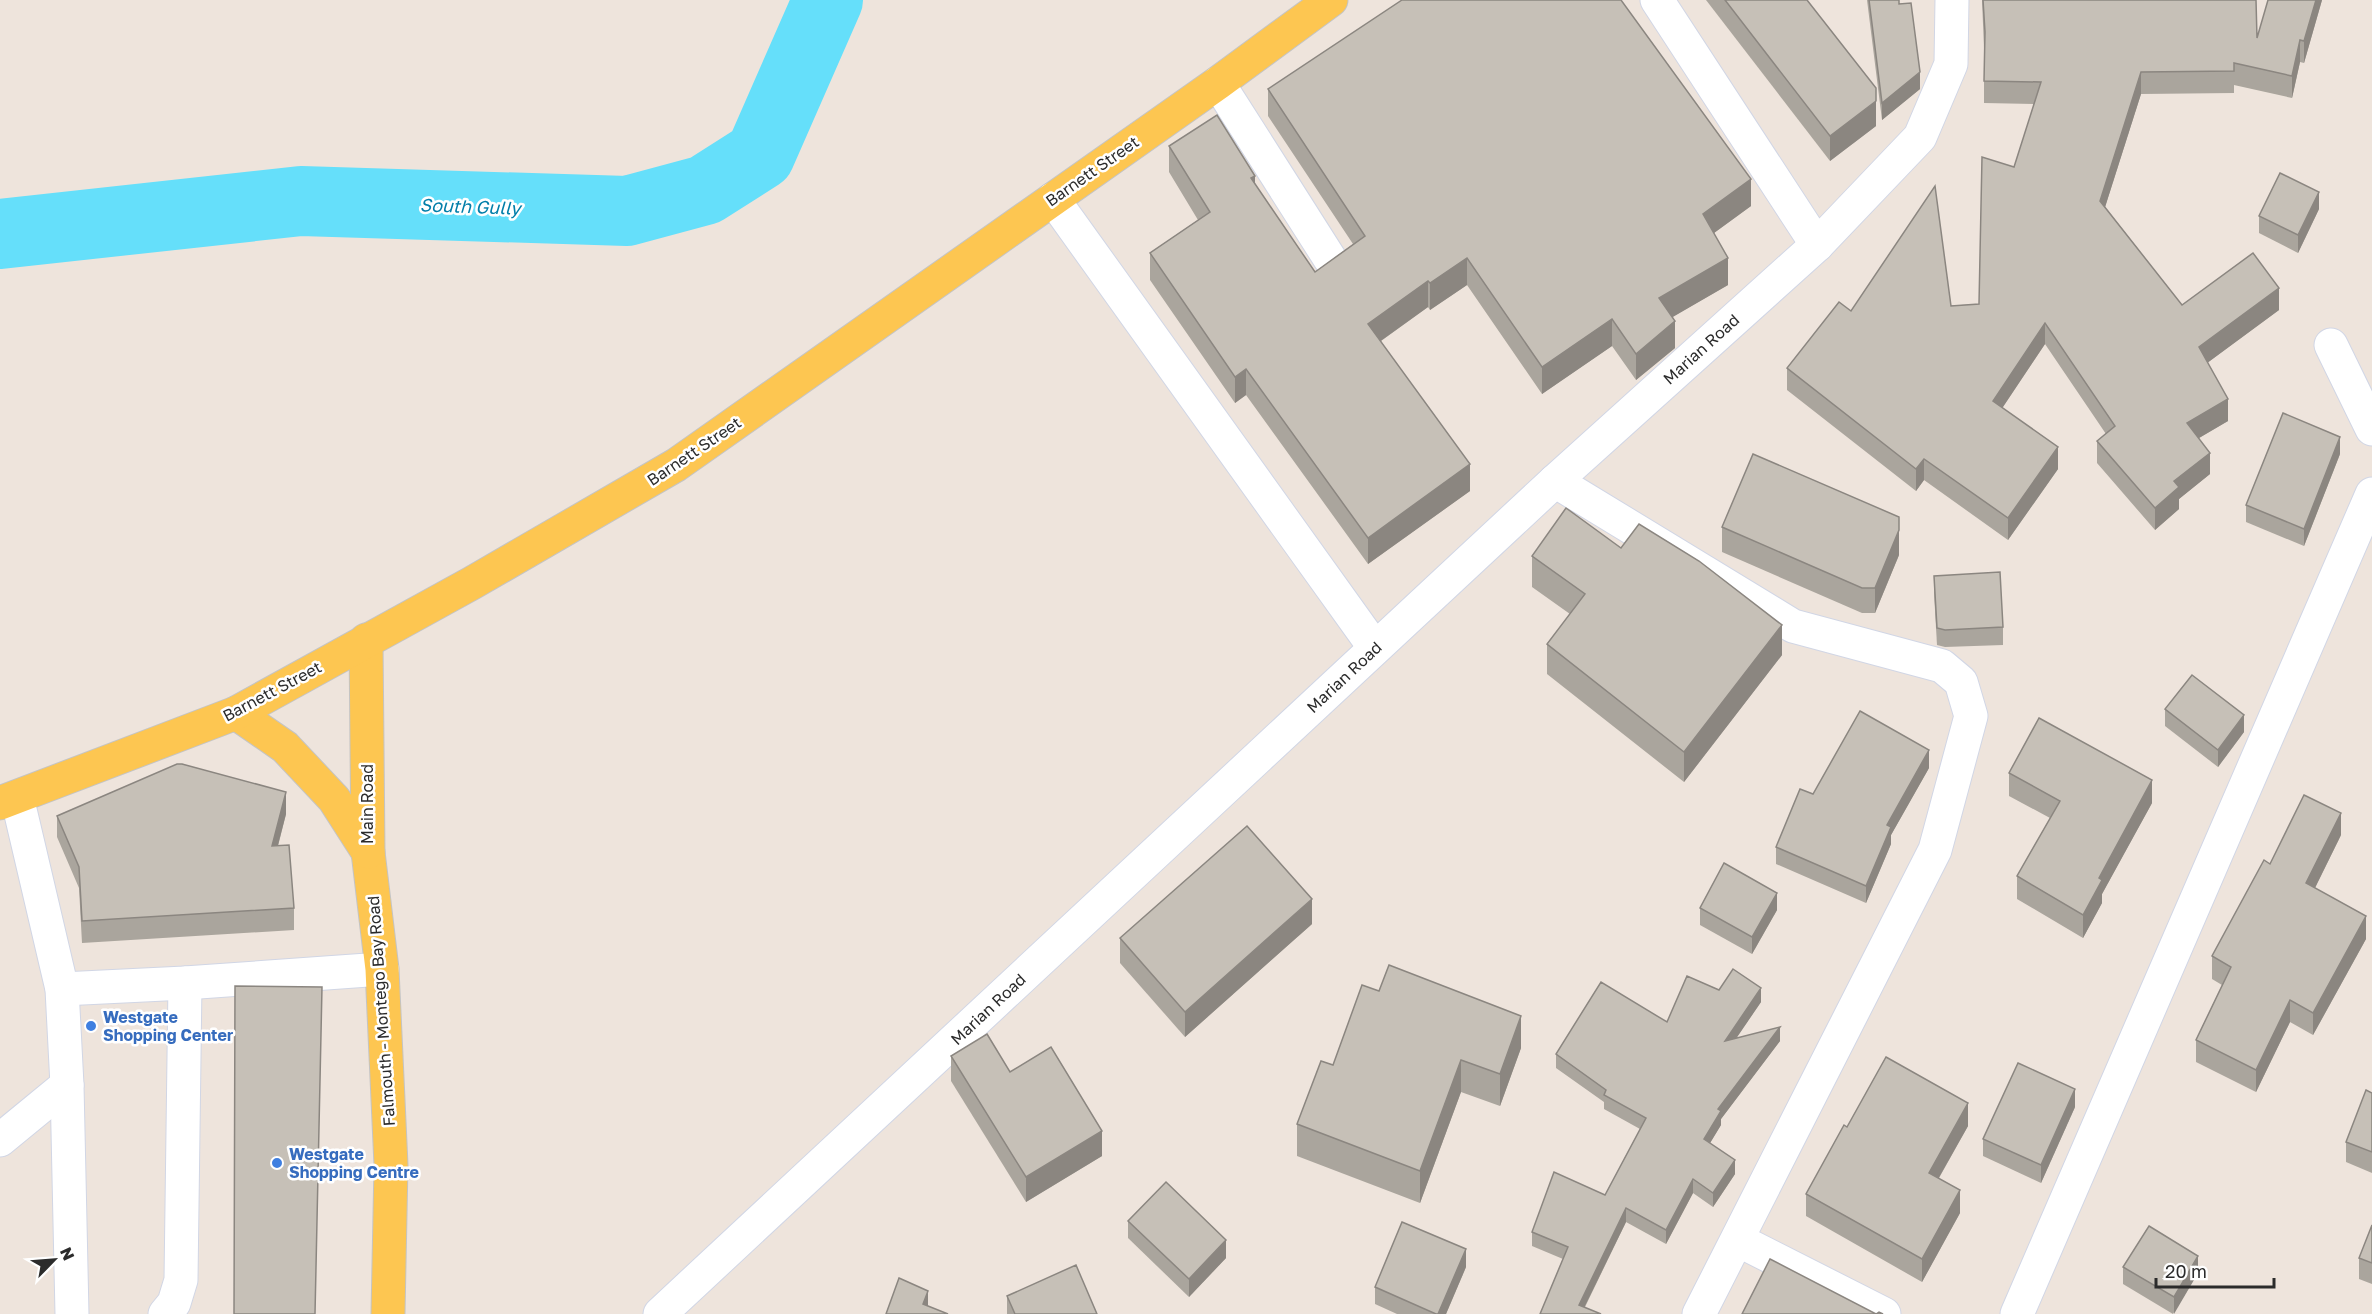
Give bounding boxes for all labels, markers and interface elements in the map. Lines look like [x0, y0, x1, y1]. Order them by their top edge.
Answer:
street label: Barnett Street [1042, 132, 1142, 210]
water label: South Gully [419, 193, 524, 219]
street label: Marian Road [1659, 310, 1743, 388]
street label: Barnett Street [643, 412, 745, 490]
street label: Marian Road [1302, 637, 1386, 717]
street label: Barnett Street [219, 657, 325, 725]
street label: Main Road [357, 764, 377, 844]
street label: Falmouth - Montego Bay Road [363, 895, 399, 1127]
street label: Marian Road [946, 969, 1030, 1049]
place label: Westgate Shopping Center [103, 1007, 233, 1045]
marker: Westgate Shopping Center [84, 1019, 98, 1033]
place label: Westgate Shopping Centre [289, 1144, 419, 1182]
marker: Westgate Shopping Centre [270, 1156, 284, 1170]
north arrow [24, 1230, 84, 1290]
text: N [56, 1244, 79, 1263]
scale bar [2156, 1251, 2274, 1289]
text: 20 m [2165, 1260, 2207, 1282]

